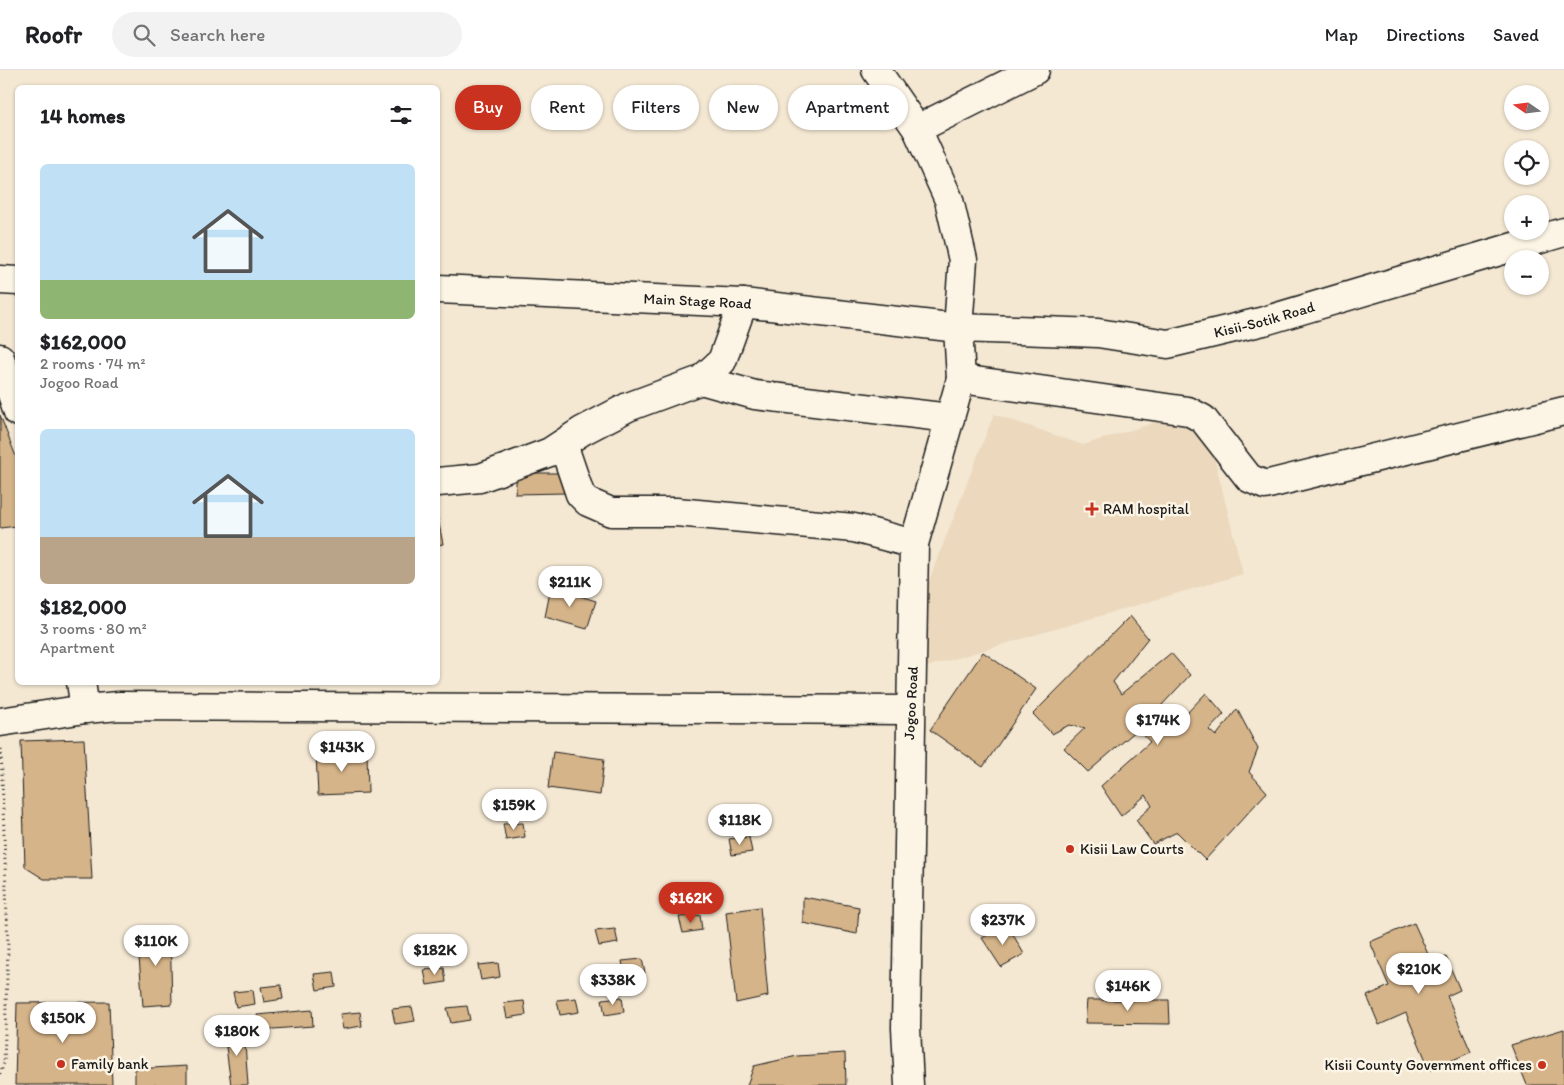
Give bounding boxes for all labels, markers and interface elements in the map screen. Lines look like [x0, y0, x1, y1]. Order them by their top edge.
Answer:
search box [112, 12, 462, 57]
text: Roofr [25, 20, 82, 49]
icon: search [130, 21, 158, 49]
text: Search here [170, 23, 265, 46]
text: Map [1325, 24, 1358, 46]
text: Directions [1386, 24, 1465, 46]
text: Saved [1493, 24, 1539, 46]
chip: Buy [455, 85, 521, 130]
chip: Rent [531, 85, 603, 130]
chip: Filters [613, 85, 699, 130]
chip: New [709, 85, 778, 130]
chip: Apartment [788, 85, 908, 130]
north arrow [1504, 85, 1549, 130]
map controls [1504, 85, 1549, 295]
icon: filters [387, 101, 415, 129]
text: 14 homes [40, 103, 125, 128]
button: locate [1504, 140, 1549, 185]
button: + [1504, 195, 1549, 240]
icon: home [183, 196, 273, 286]
button: − [1504, 250, 1549, 295]
street label: Main Stage Road [643, 289, 754, 313]
street label: Kisii-Sotik Road [1212, 297, 1317, 342]
text: $162,000 [40, 329, 126, 354]
text: 2 rooms · 74 m² [40, 354, 145, 373]
text: Jogoo Road [40, 373, 119, 392]
icon: home [183, 461, 273, 551]
place label: RAM hospital [1103, 500, 1190, 518]
marker: RAM hospital [1085, 502, 1099, 516]
pin: $211K [535, 566, 605, 608]
text: $211K [549, 572, 591, 591]
text: $182,000 [40, 594, 127, 619]
text: 3 rooms · 80 m² [40, 619, 147, 638]
text: Apartment [40, 638, 115, 657]
street label: Jogoo Road [900, 665, 922, 740]
pin: $174K [1123, 704, 1193, 746]
text: $174K [1136, 710, 1180, 729]
pin: $143K [307, 730, 377, 773]
text: $143K [320, 737, 364, 756]
pin: $159K [479, 788, 549, 831]
text: $159K [493, 795, 535, 814]
pin: $118K [705, 804, 775, 846]
text: $118K [719, 810, 761, 829]
place label: Kisii Law Courts [1080, 840, 1184, 858]
marker: Kisii Law Courts [1064, 843, 1076, 855]
pin: $162K [656, 882, 726, 924]
text: $162K [670, 888, 712, 907]
pin: $237K [968, 904, 1038, 946]
text: $237K [981, 910, 1025, 929]
pin: $110K [121, 924, 191, 967]
text: $110K [134, 931, 178, 950]
pin: $182K [400, 934, 470, 976]
text: $182K [414, 940, 456, 959]
pin: $210K [1384, 952, 1454, 995]
text: $210K [1397, 959, 1441, 978]
pin: $338K [578, 964, 648, 1006]
text: $338K [591, 970, 635, 989]
pin: $146K [1093, 970, 1163, 1012]
text: $146K [1106, 976, 1150, 995]
pin: $150K [28, 1002, 98, 1044]
text: $150K [41, 1008, 85, 1027]
pin: $180K [202, 1014, 272, 1057]
text: $180K [215, 1021, 259, 1040]
place label: Family bank [71, 1055, 149, 1073]
place label: Kisii County Government offices [1325, 1056, 1532, 1074]
marker: Family bank [55, 1058, 67, 1070]
marker: Kisii County Government offices [1536, 1059, 1548, 1071]

